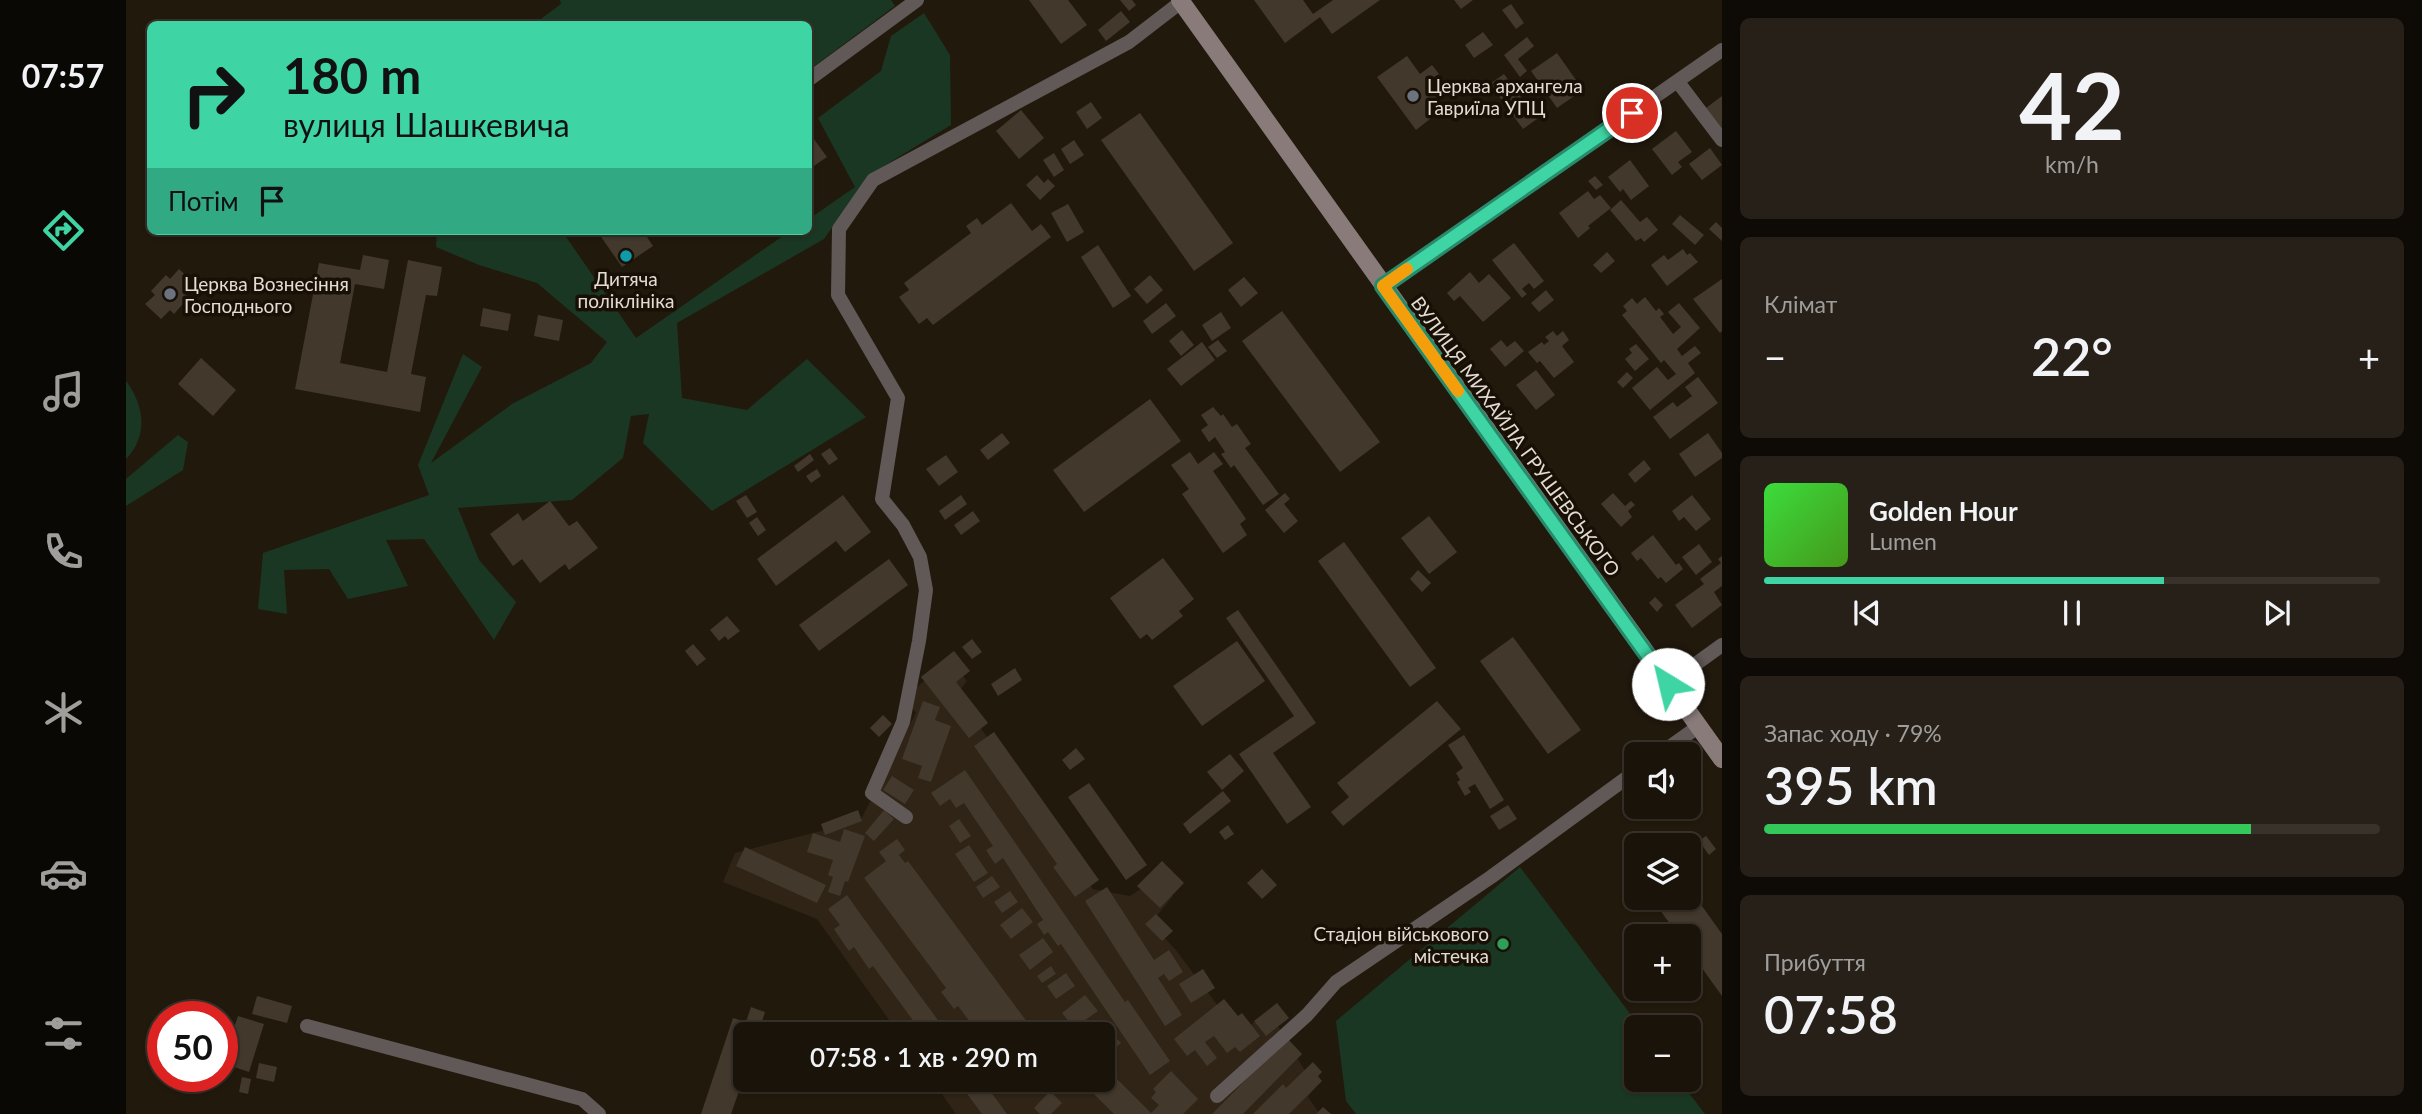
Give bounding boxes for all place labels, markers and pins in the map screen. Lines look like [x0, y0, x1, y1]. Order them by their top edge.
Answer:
place label: Церква архангела Гавриїла УПЦ [1427, 74, 1583, 119]
pin [1602, 83, 1662, 143]
marker: Церква архангела Гавриїла УПЦ [1405, 88, 1421, 104]
marker: Дитяча поліклініка [618, 248, 634, 264]
place label: Дитяча поліклініка [578, 267, 674, 312]
place label: Церква Вознесіння Господнього [184, 272, 349, 317]
marker: Церква Вознесіння Господнього [162, 286, 178, 302]
place label: Стадіон військового містечка [1313, 922, 1489, 967]
marker: Стадіон військового містечка [1495, 936, 1511, 952]

